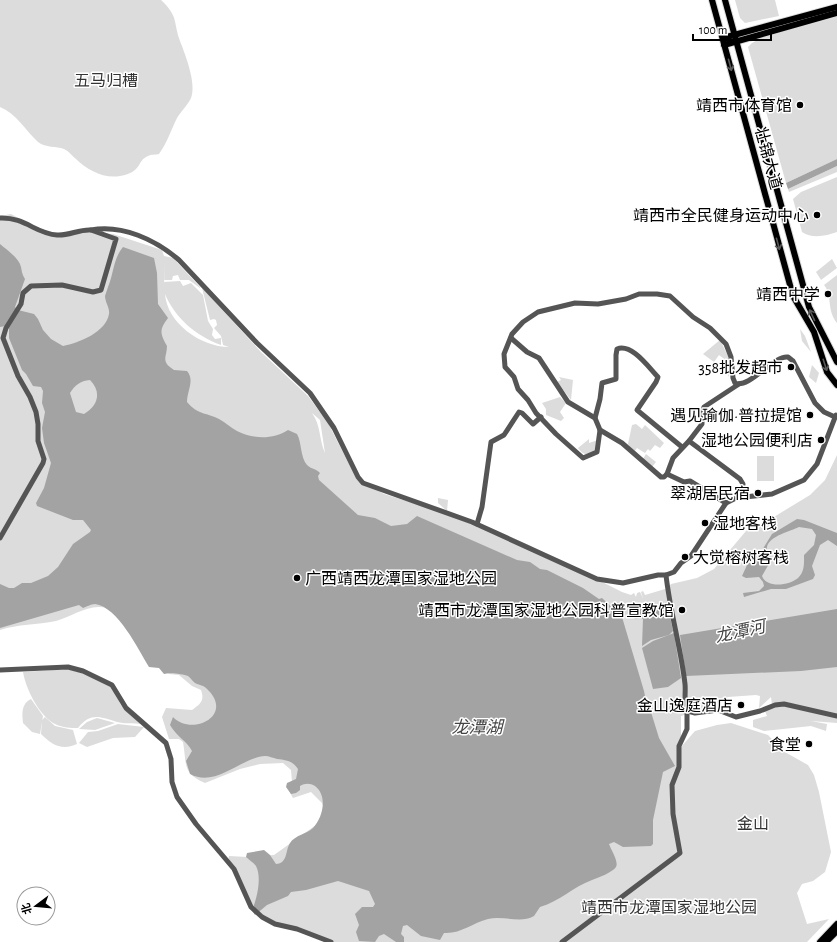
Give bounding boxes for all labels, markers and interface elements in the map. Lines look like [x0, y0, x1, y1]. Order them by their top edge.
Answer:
scale bar [693, 16, 771, 42]
text: 100 m [699, 24, 727, 36]
one-way arrow [726, 58, 734, 71]
park label: 五马归槽 [74, 72, 138, 89]
place label: 靖西市体育馆 [696, 97, 792, 114]
marker: 靖西市体育馆 [795, 100, 805, 110]
street label: 壮锦大道 [752, 125, 785, 191]
place label: 靖西市全民健身运动中心 [633, 207, 809, 224]
marker: 靖西市全民健身运动中心 [812, 210, 822, 220]
one-way arrow [775, 237, 783, 250]
place label: 靖西中学 [756, 286, 820, 303]
marker: 靖西中学 [823, 289, 833, 299]
one-way arrow [808, 309, 815, 321]
one-way arrow [822, 358, 829, 371]
place label: 358批发超市 [698, 359, 783, 376]
marker: 358批发超市 [786, 362, 796, 372]
place label: 遇见瑜伽·普拉提馆 [670, 407, 802, 424]
marker: 遇见瑜伽·普拉提馆 [805, 410, 815, 420]
place label: 湿地公园便利店 [701, 432, 813, 449]
marker: 湿地公园便利店 [816, 435, 826, 445]
place label: 翠湖居民宿 [670, 485, 750, 502]
marker: 翠湖居民宿 [753, 488, 763, 498]
place label: 湿地客栈 [713, 515, 777, 532]
marker: 湿地客栈 [700, 518, 710, 528]
place label: 大觉榕树客栈 [693, 549, 789, 566]
marker: 大觉榕树客栈 [680, 552, 690, 562]
place label: 广西靖西龙潭国家湿地公园 [305, 570, 497, 587]
marker: 广西靖西龙潭国家湿地公园 [292, 573, 302, 583]
place label: 靖西市龙潭国家湿地公园科普宣教馆 [418, 602, 674, 619]
marker: 靖西市龙潭国家湿地公园科普宣教馆 [677, 605, 687, 615]
water label: 龙潭河 [713, 616, 770, 645]
place label: 金山逸庭酒店 [637, 697, 733, 714]
marker: 金山逸庭酒店 [736, 700, 746, 710]
water label: 龙潭湖 [452, 718, 505, 736]
place label: 食堂 [769, 736, 801, 753]
marker: 食堂 [804, 739, 814, 749]
park label: 金山 [737, 815, 769, 832]
north arrow [16, 886, 56, 926]
park label: 靖西市龙潭国家湿地公园 [581, 899, 757, 916]
text: 北 [20, 902, 34, 915]

